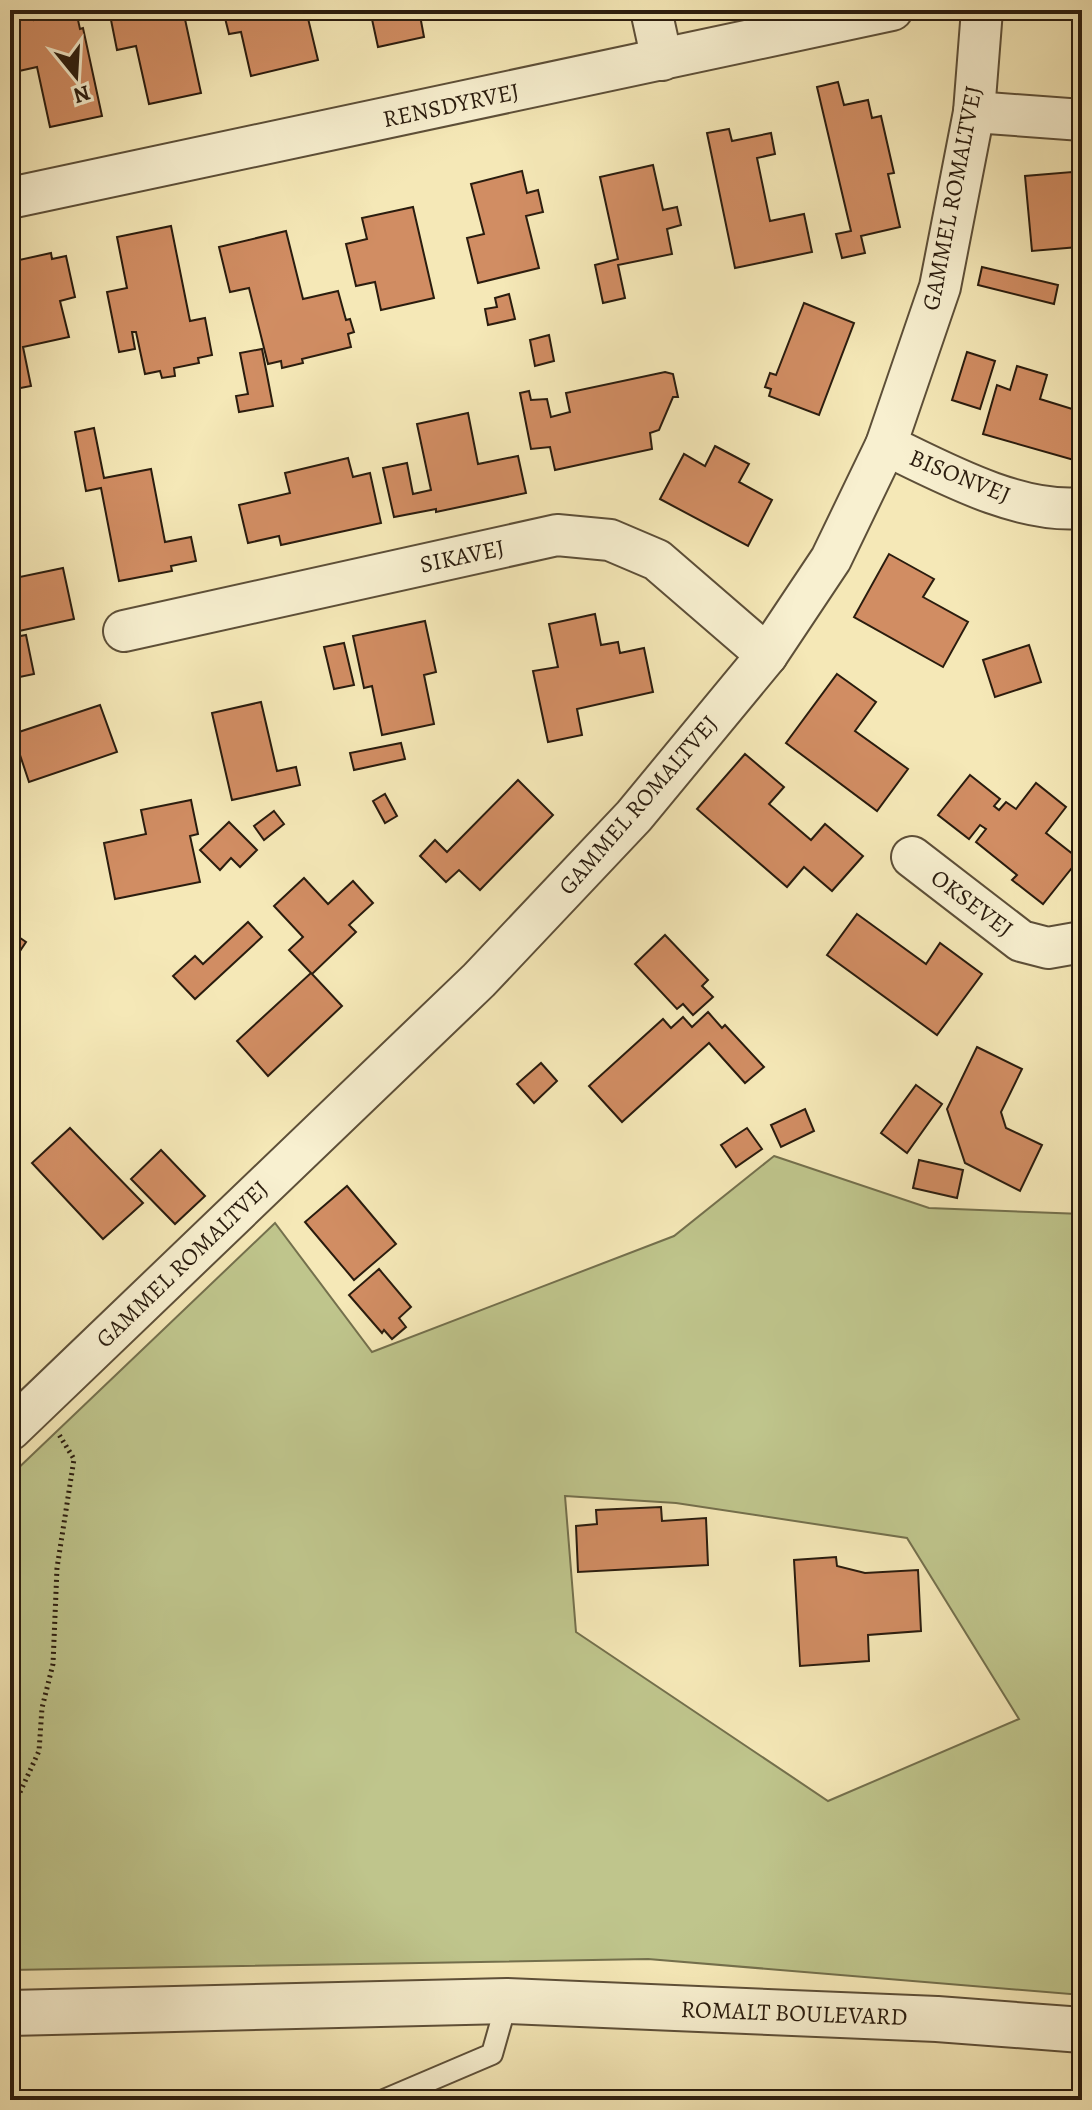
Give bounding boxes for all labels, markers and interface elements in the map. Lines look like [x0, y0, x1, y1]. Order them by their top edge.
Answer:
north arrow [36, 36, 116, 116]
street label: RENSDYRVEJ [380, 75, 522, 135]
text: N [70, 77, 94, 111]
street label: GAMMEL ROMALTVEJ [915, 83, 989, 313]
street label: BISONVEJ [905, 441, 1015, 511]
street label: SIKAVEJ [417, 531, 507, 581]
street label: GAMMEL ROMALTVEJ [551, 708, 725, 902]
street label: OKSEVEJ [924, 862, 1020, 944]
street label: GAMMEL ROMALTVEJ [89, 1173, 275, 1355]
street label: ROMALT BOULEVARD [680, 1993, 908, 2033]

